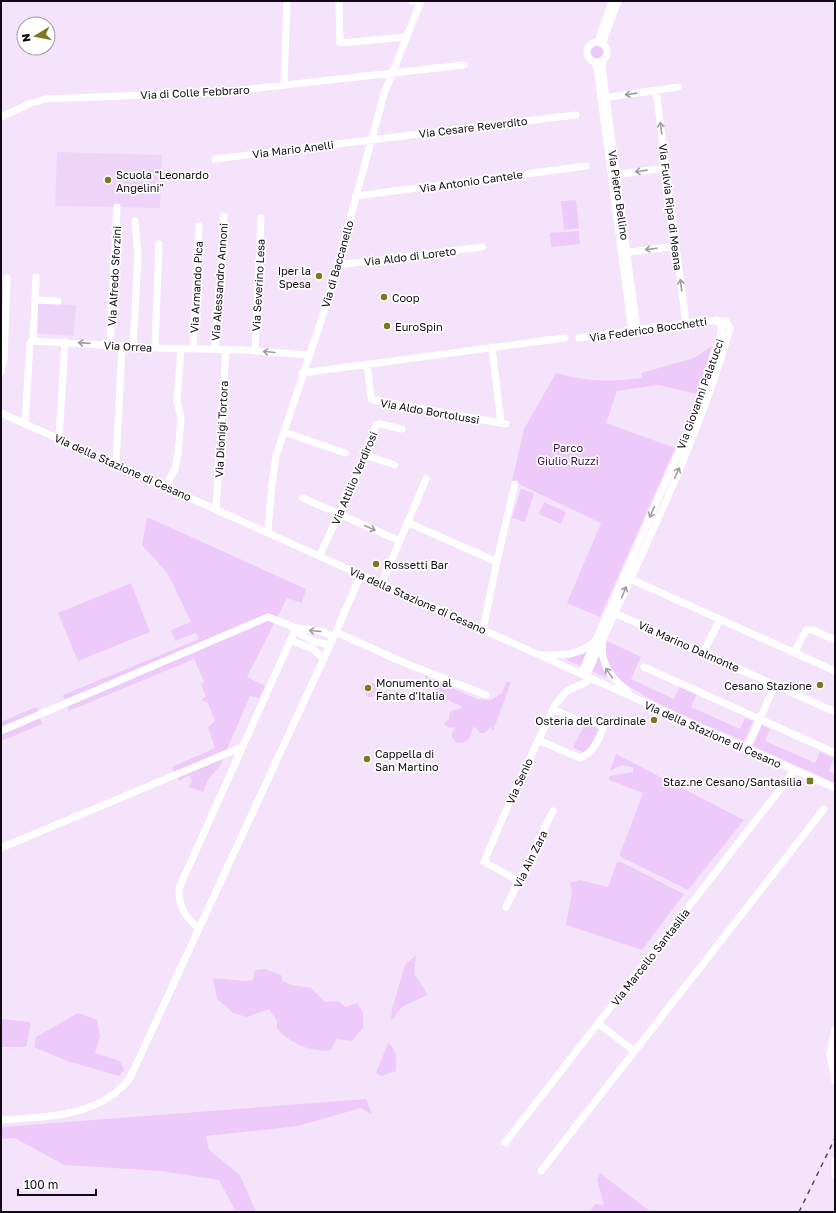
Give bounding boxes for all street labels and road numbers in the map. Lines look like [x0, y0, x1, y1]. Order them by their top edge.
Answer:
street label: Via di Colle Febbraro [140, 83, 250, 101]
street label: Via Cesare Reverdito [418, 114, 528, 140]
street label: Via Mario Anelli [251, 138, 335, 160]
street label: Via Fulvia Ripa di Meana [657, 143, 685, 271]
street label: Via Pietro Bellino [606, 149, 632, 241]
street label: Via Antonio Cantele [418, 167, 524, 195]
street label: Via di Baccanello [318, 218, 356, 309]
street label: Via Alessandro Annoni [208, 222, 230, 341]
street label: Via Alfredo Sforzini [105, 225, 123, 326]
street label: Via Severino Lesa [249, 238, 267, 332]
street label: Via Armando Pica [187, 241, 205, 333]
street label: Via Aldo di Loreto [363, 244, 457, 268]
street label: Via Federico Bocchetti [588, 314, 708, 344]
street label: Via Giovanni Palatucci [674, 337, 726, 451]
street label: Via Orrea [103, 338, 153, 354]
street label: Via Dionigi Tortora [212, 380, 230, 478]
street label: Via Aldo Bortolussi [380, 396, 481, 426]
street label: Via Attilio Verdirosi [328, 429, 380, 527]
street label: Via della Stazione di Cesano [52, 431, 194, 503]
street label: Via della Stazione di Cesano [347, 564, 489, 636]
street label: Via Marino Dalmonte [636, 618, 742, 674]
street label: Via della Stazione di Cesano [642, 698, 784, 770]
street label: Via Senio [503, 756, 535, 806]
street label: Via Ain Zara [510, 828, 550, 890]
street label: Via Marcello Santasilia [608, 906, 692, 1008]

